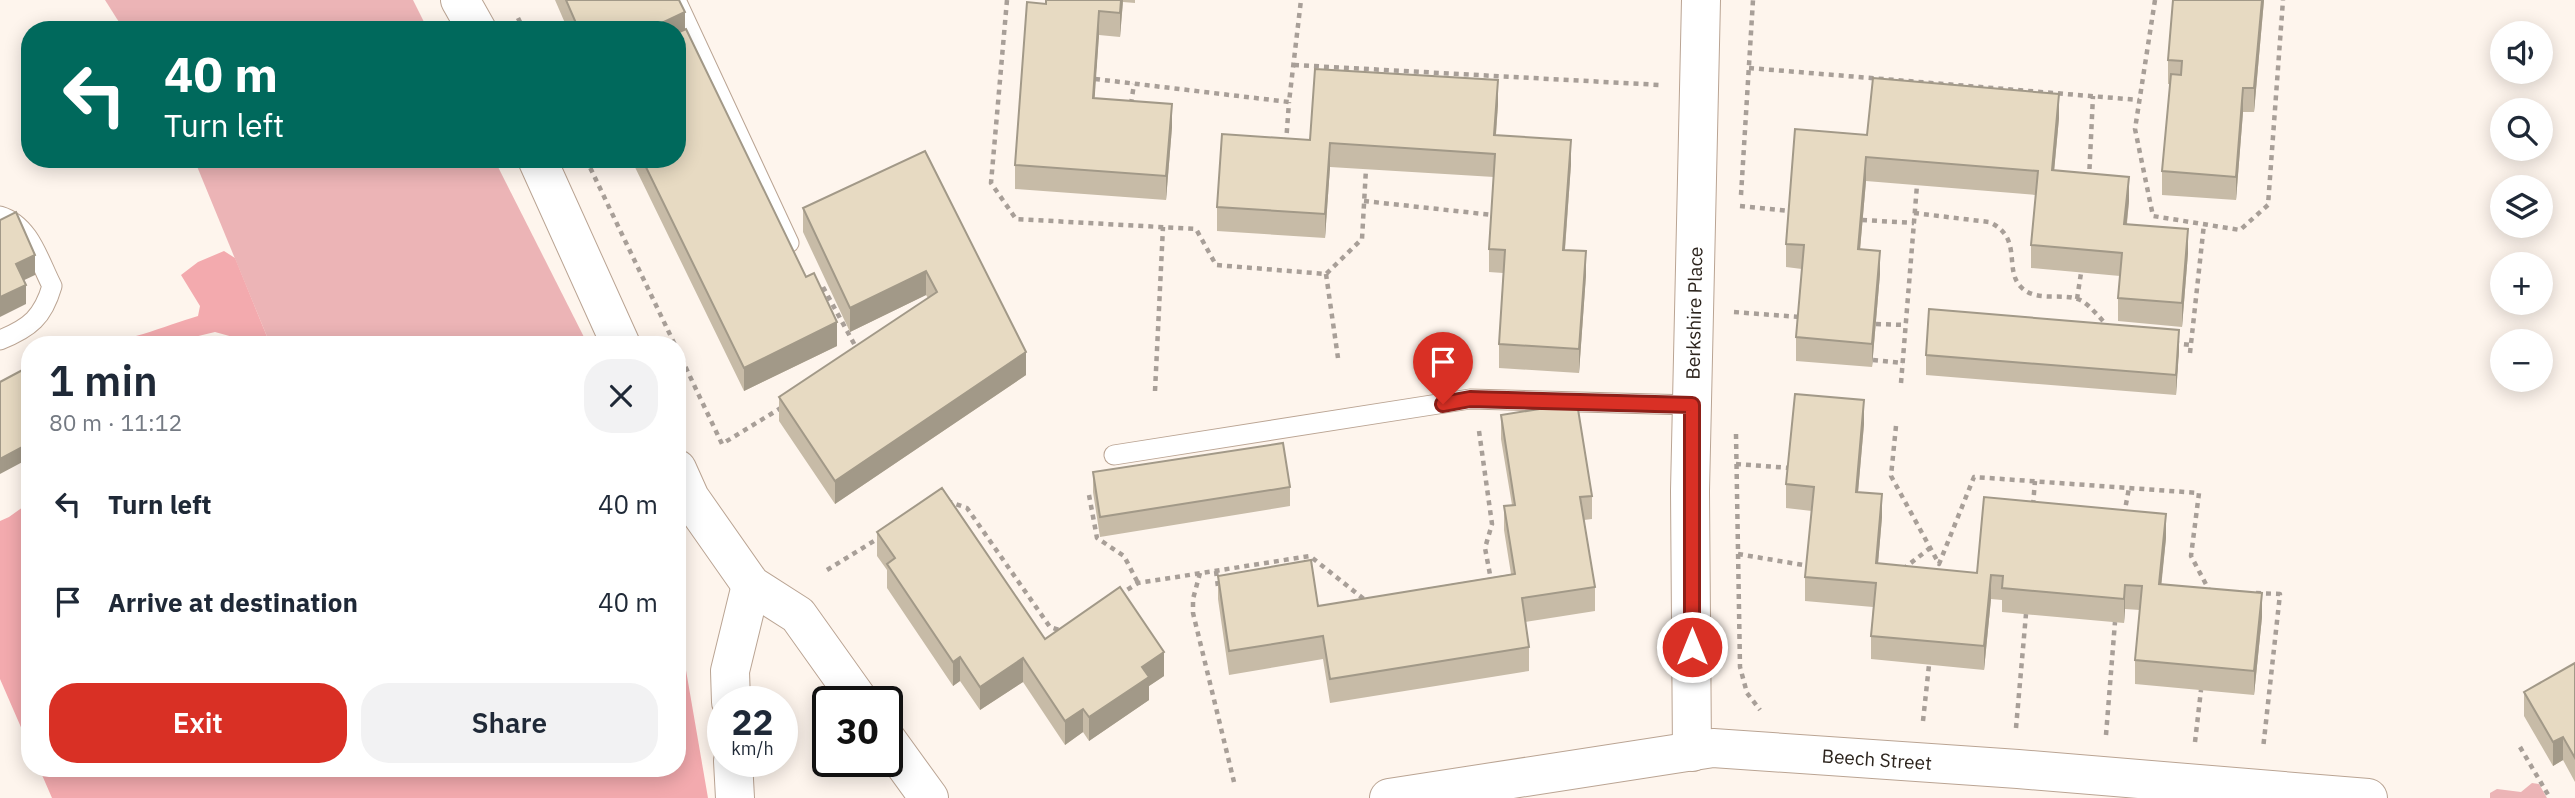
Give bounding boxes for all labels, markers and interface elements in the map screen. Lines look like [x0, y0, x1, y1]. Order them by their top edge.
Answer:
map controls [2490, 21, 2553, 392]
button: sound [2490, 21, 2553, 84]
text: 40 m [164, 42, 278, 105]
icon: left [49, 49, 140, 140]
button: search [2490, 98, 2553, 161]
text: Turn left [164, 104, 284, 146]
button: layers [2490, 175, 2553, 238]
street label: Berkshire Place [1680, 246, 1707, 380]
button: + [2490, 252, 2553, 315]
button: − [2490, 329, 2553, 392]
pin [1413, 332, 1473, 404]
icon: arrive [1424, 343, 1462, 381]
text: 1 min [49, 353, 158, 408]
button: close [584, 359, 658, 433]
text: 80 m · 11:12 [49, 407, 182, 437]
icon: left [49, 485, 87, 523]
text: Turn left [108, 487, 211, 521]
text: 40 m [598, 487, 658, 521]
icon: arrive [49, 583, 87, 621]
text: Arrive at destination [108, 585, 358, 619]
text: 40 m [598, 585, 658, 619]
position arrow [1655, 610, 1729, 684]
button: Exit [49, 683, 347, 763]
button: Share [361, 683, 658, 763]
speed limit sign: 30 [812, 686, 903, 777]
text: 22 [731, 699, 774, 745]
text: km/h [731, 737, 774, 760]
street label: Beech Street [1821, 744, 1933, 775]

